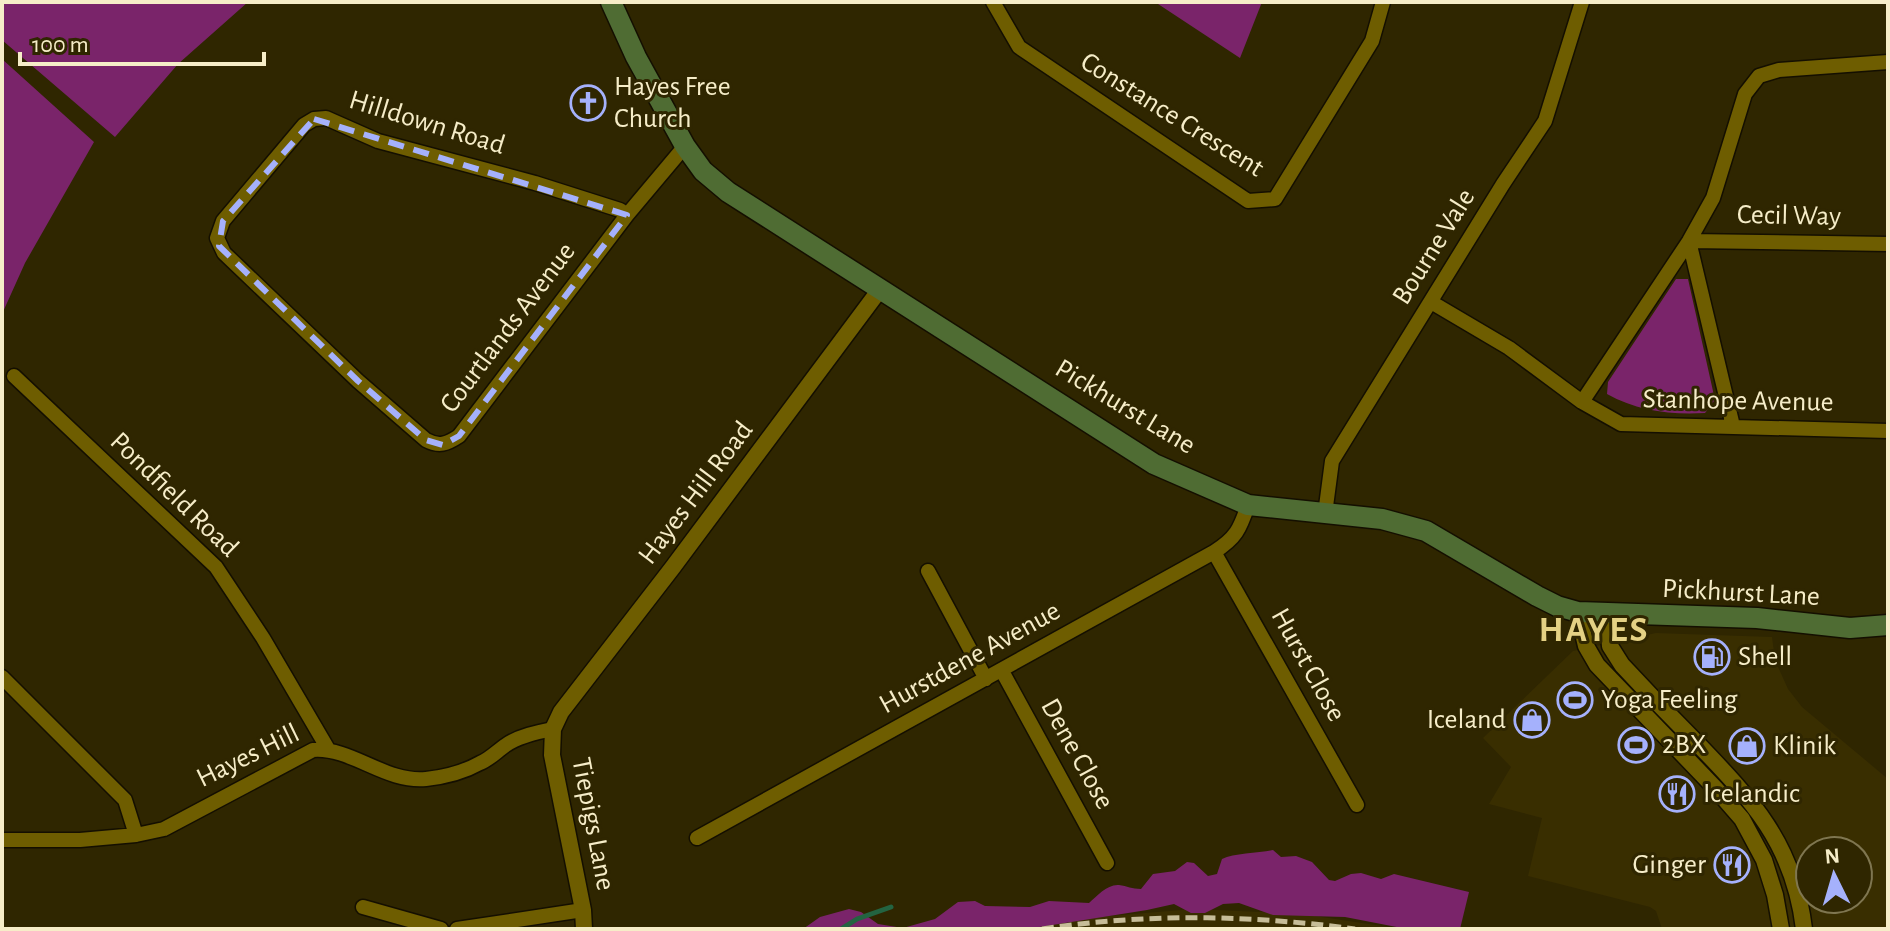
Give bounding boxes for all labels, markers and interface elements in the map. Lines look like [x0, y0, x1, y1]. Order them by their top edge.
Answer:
scale bar [20, 16, 264, 66]
text: 100 m [32, 33, 89, 57]
street label: Constance Crescent [1076, 47, 1269, 183]
place label: Hayes Free Church [614, 73, 731, 133]
church icon: Hayes Free Church [569, 84, 607, 122]
street label: Hilldown Road [346, 86, 508, 160]
street label: Bourne Vale [1388, 184, 1480, 310]
street label: Cecil Way [1737, 201, 1841, 231]
street label: Courtlands Avenue [435, 238, 581, 418]
street label: Pickhurst Lane [1050, 354, 1200, 460]
street label: Stanhope Avenue [1642, 385, 1834, 417]
street label: Hayes Hill Road [633, 416, 759, 570]
street label: Pondfield Road [105, 427, 243, 563]
street label: Pickhurst Lane [1661, 575, 1821, 611]
street label: Hurstdene Avenue [875, 597, 1065, 719]
street label: Hurst Close [1266, 604, 1350, 726]
district label: HAYES [1539, 612, 1649, 648]
fuel station icon: Shell [1693, 638, 1731, 676]
place label: Shell [1738, 643, 1792, 671]
sports icon: Yoga Feeling [1556, 681, 1594, 719]
place label: Yoga Feeling [1601, 686, 1738, 714]
street label: Dene Close [1035, 694, 1119, 814]
shop icon: Iceland [1513, 701, 1551, 739]
place label: Iceland [1427, 706, 1506, 734]
street label: Hayes Hill [192, 719, 304, 793]
sports icon: 2BX [1617, 726, 1655, 764]
shop icon: Klinik [1728, 727, 1766, 765]
place label: 2BX [1662, 731, 1706, 759]
place label: Klinik [1773, 732, 1836, 760]
street label: Tiepigs Lane [566, 755, 620, 893]
restaurant icon: Icelandic [1658, 775, 1696, 813]
place label: Icelandic [1703, 780, 1800, 808]
north arrow [1794, 835, 1874, 915]
text: N [1824, 844, 1841, 868]
restaurant icon: Ginger [1713, 846, 1751, 884]
place label: Ginger [1632, 851, 1706, 879]

